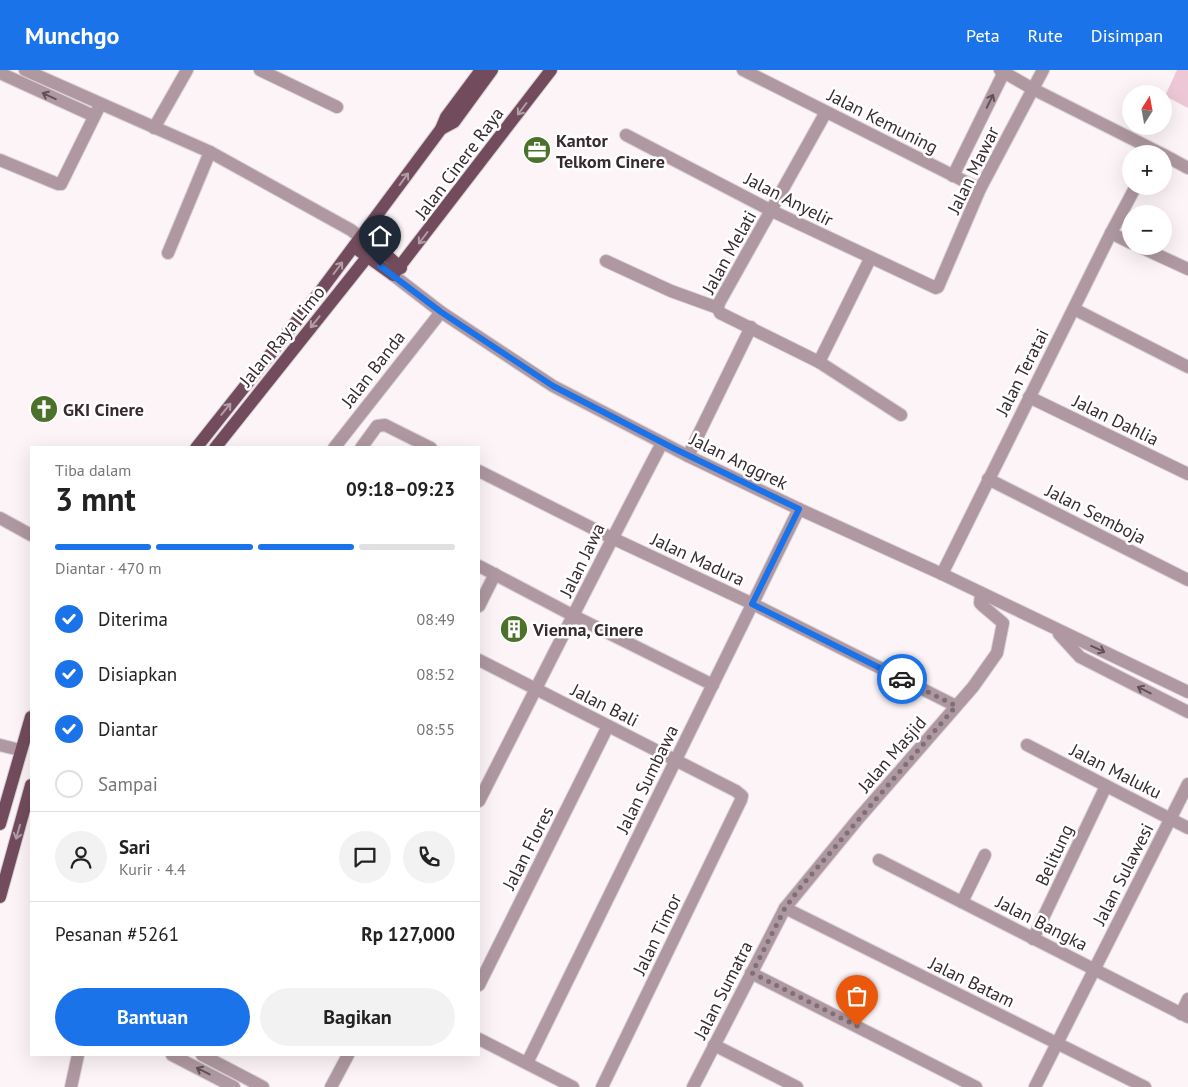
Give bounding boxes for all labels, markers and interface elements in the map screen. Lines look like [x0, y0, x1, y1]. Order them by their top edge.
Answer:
text: Munchgo [25, 20, 119, 51]
text: Peta [966, 24, 1000, 47]
text: Rute [1028, 24, 1063, 47]
text: Disimpan [1091, 24, 1163, 47]
street label: Jalan Kemuning [823, 83, 942, 159]
north arrow [1122, 85, 1172, 135]
map controls [1122, 85, 1172, 255]
one-way arrow [42, 90, 57, 100]
one-way arrow [986, 94, 995, 109]
one-way arrow [517, 102, 527, 116]
street label: Jalan Cinere Raya [409, 103, 508, 224]
street label: Jalan Mawar [942, 123, 1004, 218]
place label: Kantor Telkom Cinere [556, 129, 665, 173]
office icon: Kantor Telkom Cinere [522, 135, 552, 165]
button: + [1122, 145, 1172, 195]
street label: Jalan Anyelir [740, 166, 837, 231]
one-way arrow [399, 172, 409, 186]
button: − [1122, 205, 1172, 255]
street label: Jalan Melati [696, 206, 761, 298]
pin [359, 215, 401, 266]
icon: home [366, 222, 394, 250]
one-way arrow [418, 231, 429, 244]
one-way arrow [333, 261, 343, 275]
street label: Jalan Raya Limo [234, 281, 330, 392]
one-way arrow [310, 316, 321, 329]
street label: Jalan Teratai [990, 325, 1054, 420]
street label: Jalan Banda [335, 326, 410, 413]
street label: Jalan Dahlia [1068, 389, 1163, 451]
church icon: GKI Cinere [29, 394, 59, 424]
place label: GKI Cinere [63, 398, 144, 421]
one-way arrow [221, 403, 232, 416]
street label: Jalan Anggrek [685, 427, 792, 495]
text: Tiba dalam [55, 460, 131, 480]
text: 09:18–09:23 [346, 477, 455, 501]
text: 3 mnt [55, 478, 136, 520]
street label: Jalan Semboja [1041, 478, 1150, 549]
street label: Jalan Jawa [554, 519, 610, 602]
street label: Jalan Madura [647, 527, 748, 591]
text: Diantar · 470 m [55, 558, 161, 578]
icon: check [55, 605, 83, 633]
text: Diterima [98, 607, 168, 631]
text: 08:49 [417, 609, 455, 629]
building icon: Vienna, Cinere [499, 614, 529, 644]
place label: Vienna, Cinere [532, 618, 643, 641]
one-way arrow [1090, 645, 1105, 655]
courier [877, 654, 927, 704]
icon: check [55, 660, 83, 688]
text: Disiapkan [98, 662, 177, 686]
text: 08:52 [417, 664, 455, 684]
icon: car [888, 665, 916, 693]
street label: Jalan Bali [567, 678, 643, 732]
one-way arrow [1137, 685, 1152, 695]
street label: Jalan Masjid [852, 711, 931, 797]
icon: check [55, 715, 83, 743]
text: Diantar [98, 717, 158, 741]
text: 08:55 [417, 719, 455, 739]
street label: Jalan Sumbawa [610, 721, 683, 838]
street label: Jalan Maluku [1066, 738, 1166, 804]
text: Sampai [98, 772, 158, 796]
street label: Jalan Flores [497, 803, 559, 894]
street label: Jalan Sulawesi [1087, 819, 1158, 930]
street label: Belitung [1030, 821, 1078, 889]
one-way arrow [13, 823, 23, 839]
button: person [55, 831, 107, 883]
button: chat [339, 831, 391, 883]
button: phone [403, 831, 455, 883]
text: Sari [119, 835, 150, 859]
text: Kurir · 4.4 [119, 859, 186, 879]
street label: Jalan Timor [627, 890, 687, 979]
street label: Jalan Bangka [992, 890, 1092, 956]
text: Pesanan #5261 [55, 922, 179, 946]
text: Rp 127,000 [361, 922, 455, 946]
street label: Jalan Sumatra [688, 937, 758, 1044]
street label: Jalan Batam [925, 951, 1018, 1013]
pin [836, 975, 878, 1026]
icon: bag [843, 982, 871, 1010]
button: Bantuan [55, 988, 250, 1046]
button: Bagikan [260, 988, 455, 1046]
one-way arrow [196, 1066, 211, 1076]

